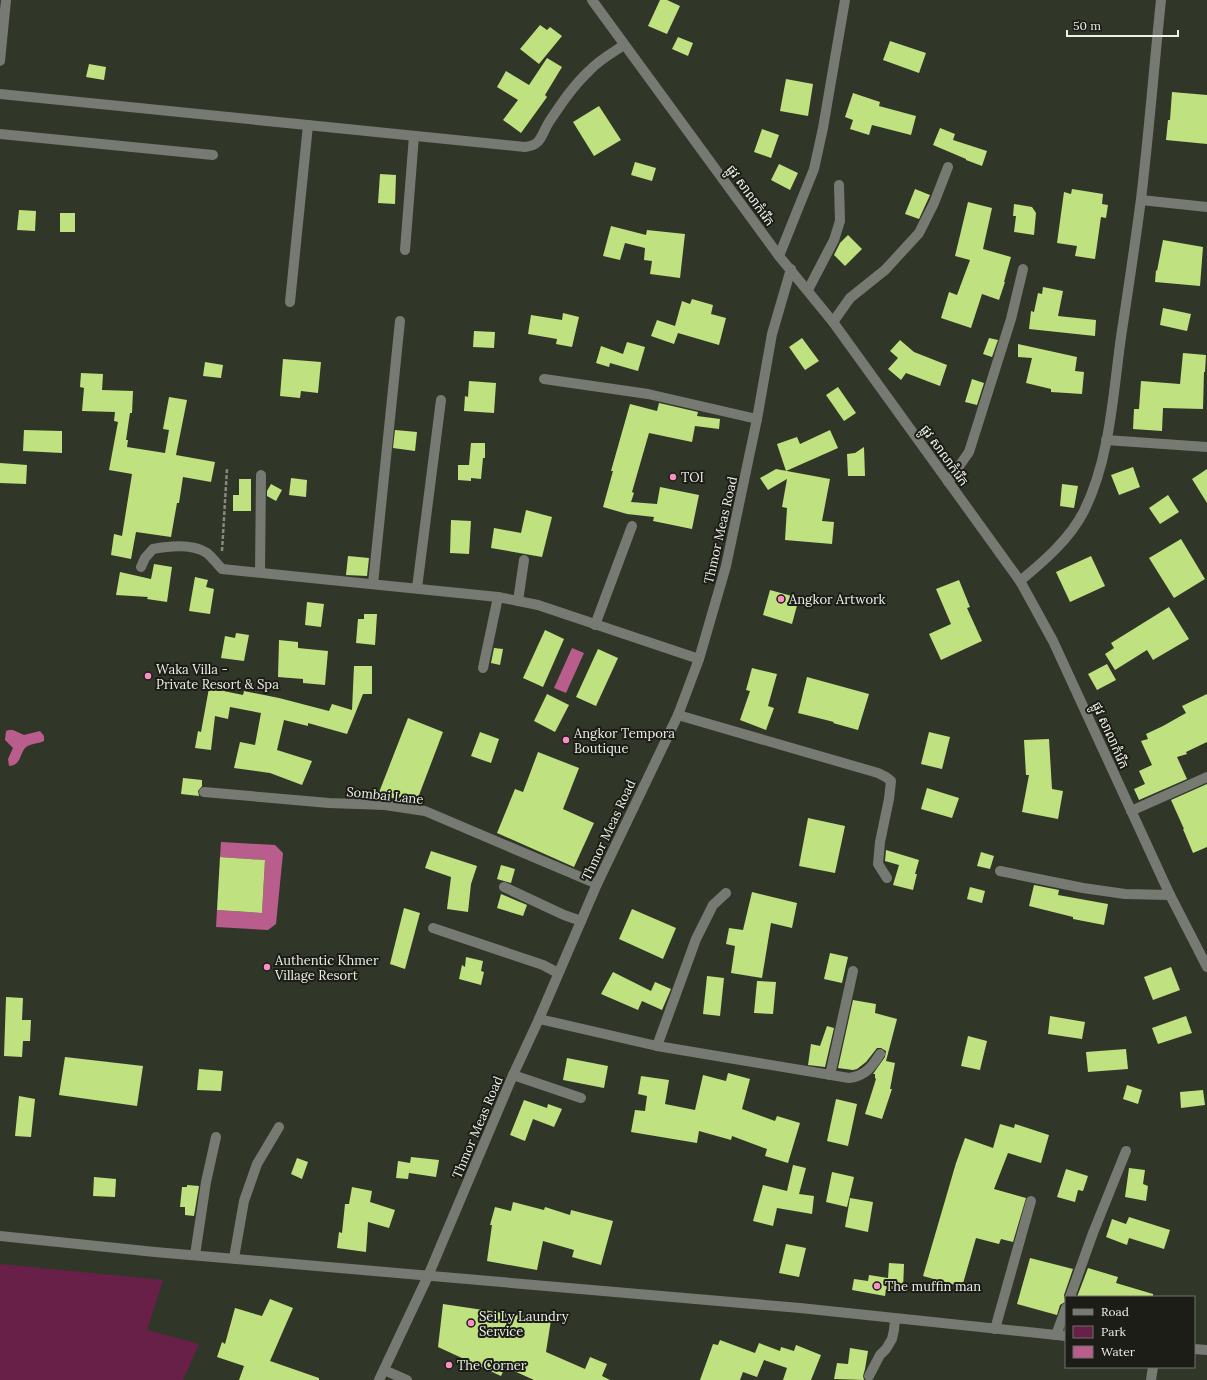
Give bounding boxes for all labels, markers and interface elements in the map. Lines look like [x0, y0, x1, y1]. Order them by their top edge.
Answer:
scale bar [1067, 12, 1178, 38]
text: 50 m [1073, 18, 1101, 33]
street label: ផ្លូវ សាលាកំរើក [720, 161, 779, 231]
street label: ផ្លូវ សាលាកំរើក [914, 421, 973, 491]
place label: TOI [681, 469, 704, 486]
marker: TOI [668, 472, 678, 482]
street label: Thmor Meas Road [700, 475, 741, 585]
place label: Angkor Artwork [788, 591, 886, 608]
marker: Angkor Artwork [776, 594, 786, 604]
place label: Waka Villa - Private Resort & Spa [156, 661, 279, 693]
marker: Waka Villa - Private Resort & Spa [143, 671, 153, 681]
street label: ផ្លូវ សាលាកំរើក [1086, 699, 1133, 773]
place label: Angkor Tempora Boutique [573, 725, 675, 757]
marker: Angkor Tempora Boutique [561, 735, 571, 745]
street label: Thmor Meas Road [578, 777, 639, 883]
street label: Sombai Lane [346, 783, 424, 808]
place label: Authentic Khmer Village Resort [274, 952, 379, 984]
marker: Authentic Khmer Village Resort [262, 962, 272, 972]
street label: Thmor Meas Road [448, 1073, 507, 1181]
place label: The muffin man [885, 1278, 981, 1295]
marker: The muffin man [872, 1281, 882, 1291]
legend [1065, 1296, 1195, 1368]
text: Road [1101, 1304, 1129, 1319]
place label: Sei Ly Laundry Service [479, 1308, 569, 1340]
marker: Sei Ly Laundry Service [466, 1318, 476, 1328]
text: Park [1101, 1324, 1127, 1339]
text: Water [1101, 1344, 1136, 1359]
place label: The Corner [457, 1357, 527, 1374]
marker: The Corner [444, 1360, 454, 1370]

